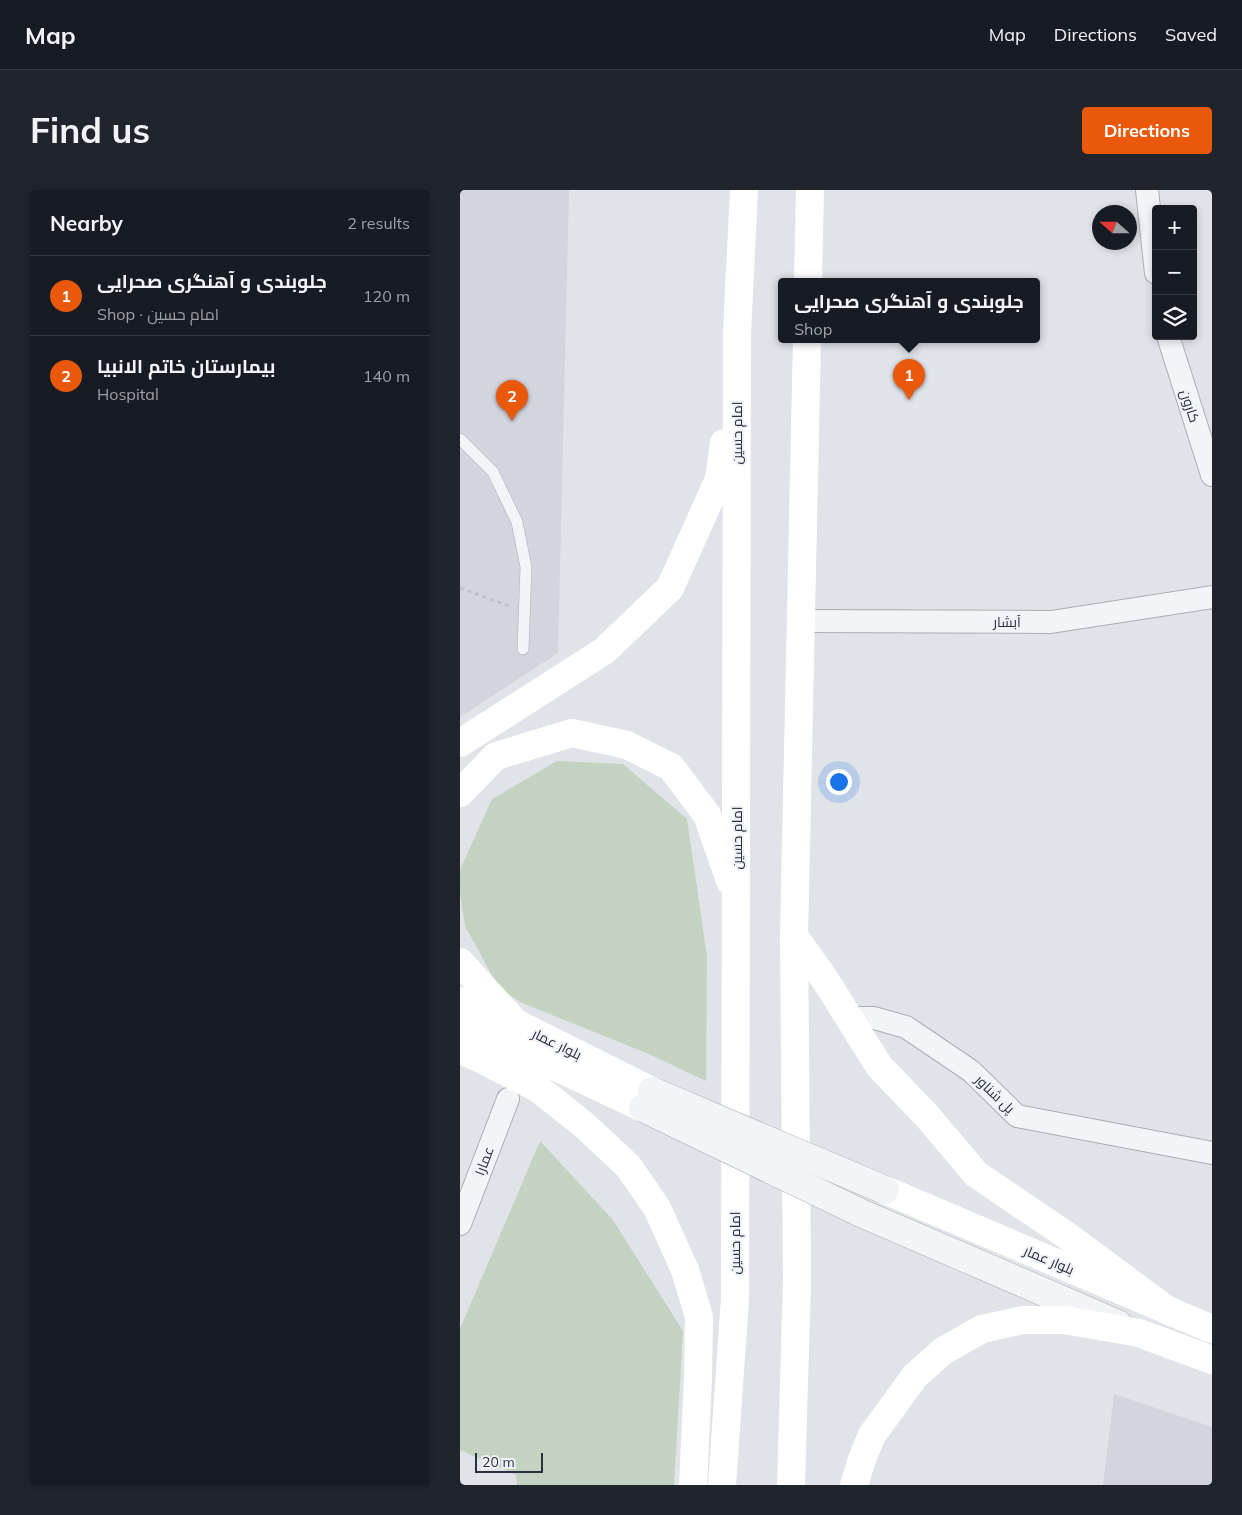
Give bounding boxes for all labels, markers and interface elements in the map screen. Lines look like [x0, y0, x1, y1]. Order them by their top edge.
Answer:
text: Map [25, 20, 76, 50]
text: Map [989, 23, 1026, 46]
text: Directions [1054, 23, 1137, 46]
text: Saved [1165, 23, 1217, 46]
button: Directions [1082, 107, 1212, 154]
text: Find us [30, 108, 150, 152]
north arrow [1092, 205, 1137, 250]
map controls [1152, 205, 1197, 340]
button: + [1152, 205, 1197, 250]
text: Nearby [50, 210, 123, 236]
text: 2 results [347, 213, 410, 233]
button: − [1152, 250, 1197, 295]
text: جلوبندی و آهنگری صحرایی [97, 269, 327, 293]
popup [778, 278, 1040, 343]
text: 1 [61, 286, 71, 306]
text: 120 m [363, 286, 410, 306]
text: جلوبندی و آهنگری صحرایی [794, 289, 1024, 313]
button: layers [1152, 295, 1197, 340]
text: Shop · امام حسین [97, 304, 219, 324]
text: Shop [794, 319, 832, 339]
text: بیمارستان خاتم الانبیا [97, 354, 275, 378]
pin: 1 [893, 359, 925, 400]
text: 2 [61, 366, 71, 386]
text: 140 m [363, 366, 410, 386]
pin: 2 [496, 380, 528, 421]
text: Hospital [97, 384, 159, 404]
street label: کارون [1176, 387, 1204, 425]
street label: امام حسین [728, 401, 747, 465]
street label: آبشار [992, 613, 1021, 631]
your location [826, 769, 852, 795]
street label: امام حسین [728, 806, 747, 870]
street label: بلوار عمار [528, 1024, 585, 1064]
street label: پل شناور [970, 1070, 1019, 1118]
street label: عمار۱ [470, 1144, 498, 1178]
street label: امام حسین [726, 1211, 745, 1275]
street label: بلوار عمار [1020, 1241, 1077, 1279]
scale bar [475, 1450, 542, 1473]
text: 20 m [482, 1453, 515, 1471]

